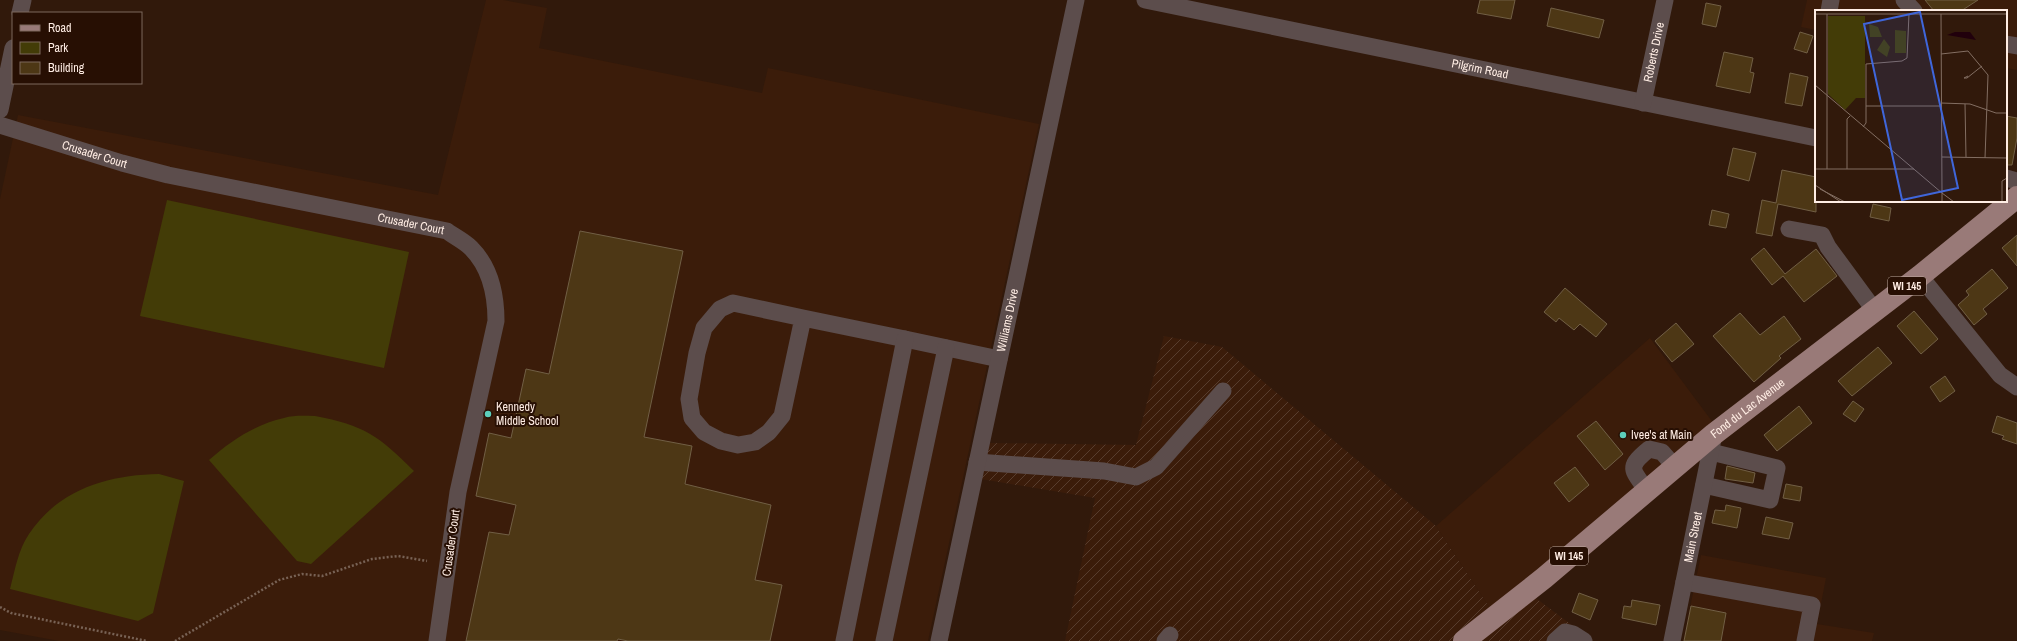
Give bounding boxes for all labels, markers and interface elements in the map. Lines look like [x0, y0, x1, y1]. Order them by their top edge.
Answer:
inset map [1815, 10, 2007, 202]
legend [12, 12, 142, 84]
text: Road [48, 20, 72, 36]
street label: Roberts Drive [1640, 21, 1668, 84]
text: Park [48, 40, 68, 56]
street label: Pilgrim Road [1450, 55, 1510, 83]
text: Building [48, 60, 85, 76]
street label: Crusader Court [60, 137, 129, 172]
street label: Crusader Court [376, 209, 446, 238]
road number: WI 145 [1888, 277, 1926, 295]
street label: Williams Drive [993, 287, 1022, 353]
street label: Fond du Lac Avenue [1707, 375, 1788, 442]
place label: Kennedy Middle School [496, 399, 558, 429]
marker: Kennedy Middle School [483, 409, 493, 419]
place label: Ivee's at Main [1631, 427, 1692, 443]
marker: Ivee's at Main [1618, 430, 1628, 440]
street label: Crusader Court [438, 508, 464, 577]
street label: Main Street [1680, 510, 1706, 564]
road number: WI 145 [1550, 547, 1588, 565]

